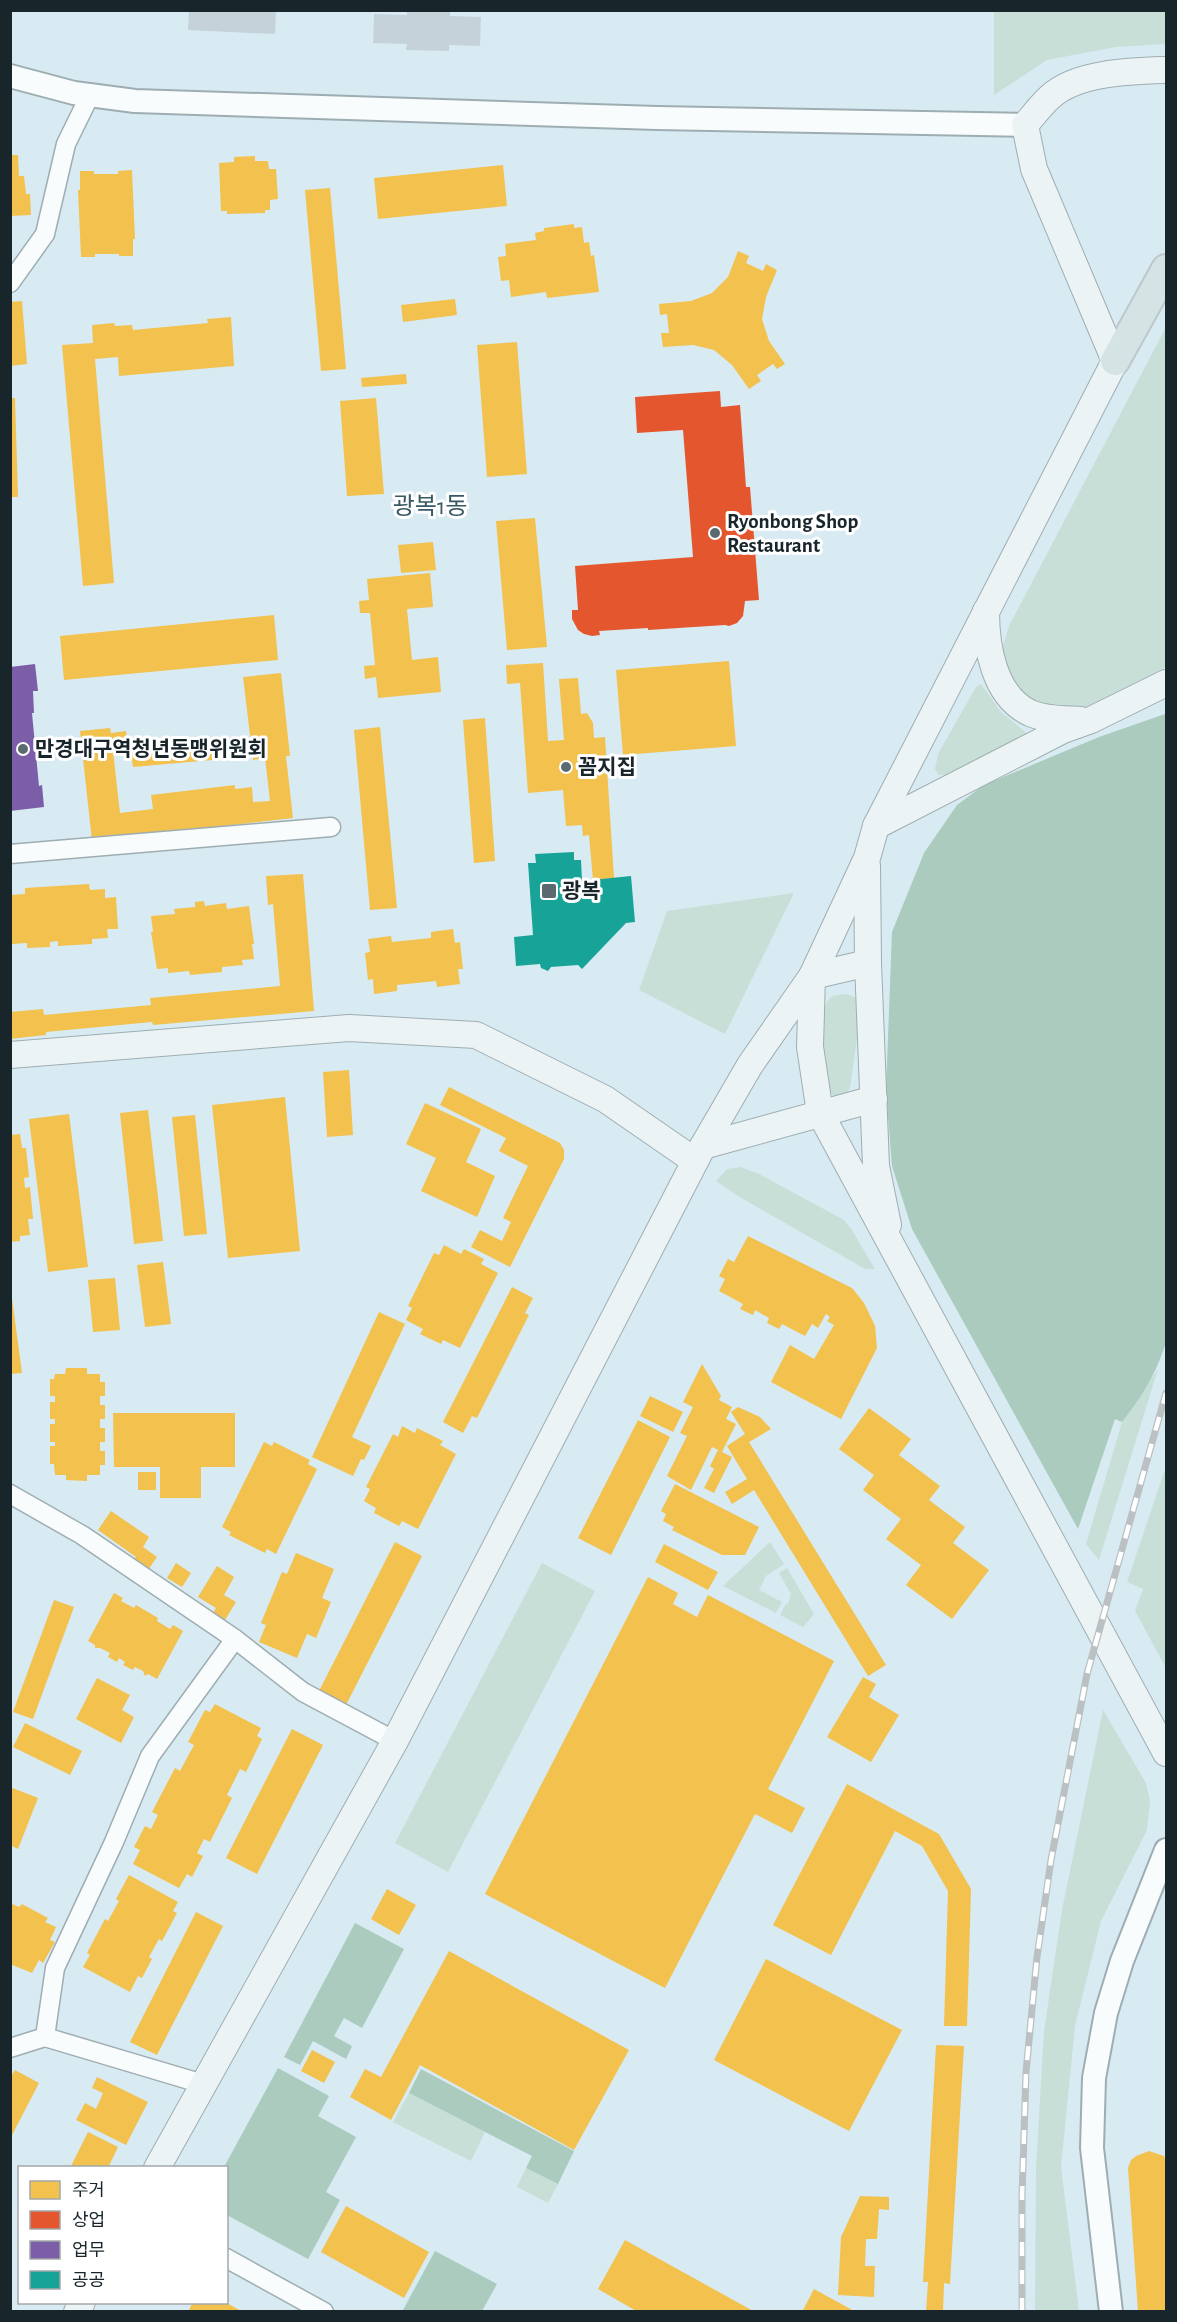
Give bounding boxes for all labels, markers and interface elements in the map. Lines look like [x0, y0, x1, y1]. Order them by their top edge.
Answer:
district label: 광복1동 [393, 494, 467, 519]
place label: Ryonbong Shop Restaurant [727, 511, 858, 556]
marker: Ryonbong Shop Restaurant [708, 526, 722, 540]
place label: 만경대구역청년동맹위원회 [35, 738, 267, 760]
marker: 만경대구역청년동맹위원회 [16, 742, 30, 756]
place label: 꼼지집 [578, 756, 636, 778]
marker: 꼼지집 [559, 760, 573, 774]
place label: 광복 [562, 880, 601, 902]
marker: 광복 [540, 882, 558, 900]
legend [18, 2166, 228, 2304]
text: 주거 [72, 2181, 105, 2200]
text: 상업 [72, 2210, 105, 2230]
text: 업무 [72, 2241, 105, 2260]
text: 공공 [72, 2271, 105, 2290]

